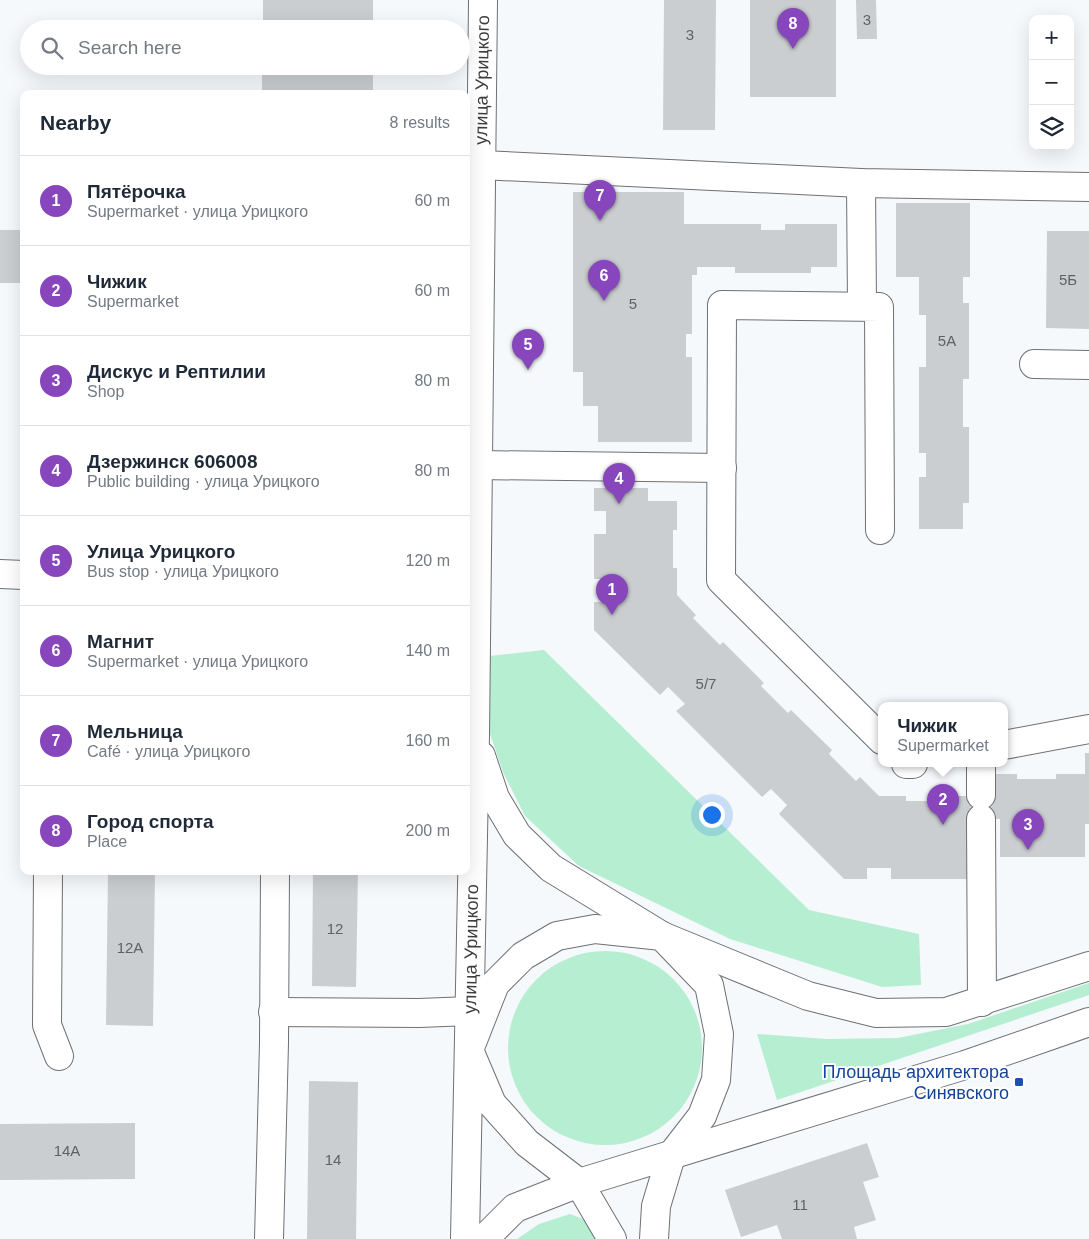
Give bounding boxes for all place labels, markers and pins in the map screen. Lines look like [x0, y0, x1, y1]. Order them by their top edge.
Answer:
pin: 8 [777, 8, 809, 49]
pin: 7 [584, 180, 616, 221]
pin: 6 [588, 260, 620, 301]
pin: 5 [512, 329, 544, 370]
pin: 4 [603, 463, 635, 504]
pin: 1 [596, 574, 628, 615]
pin: 2 [927, 784, 959, 825]
pin: 3 [1012, 809, 1044, 850]
place label: Площадь архитектора Синявского [823, 1062, 1010, 1103]
marker: Площадь архитектора Синявского [1013, 1076, 1025, 1088]

